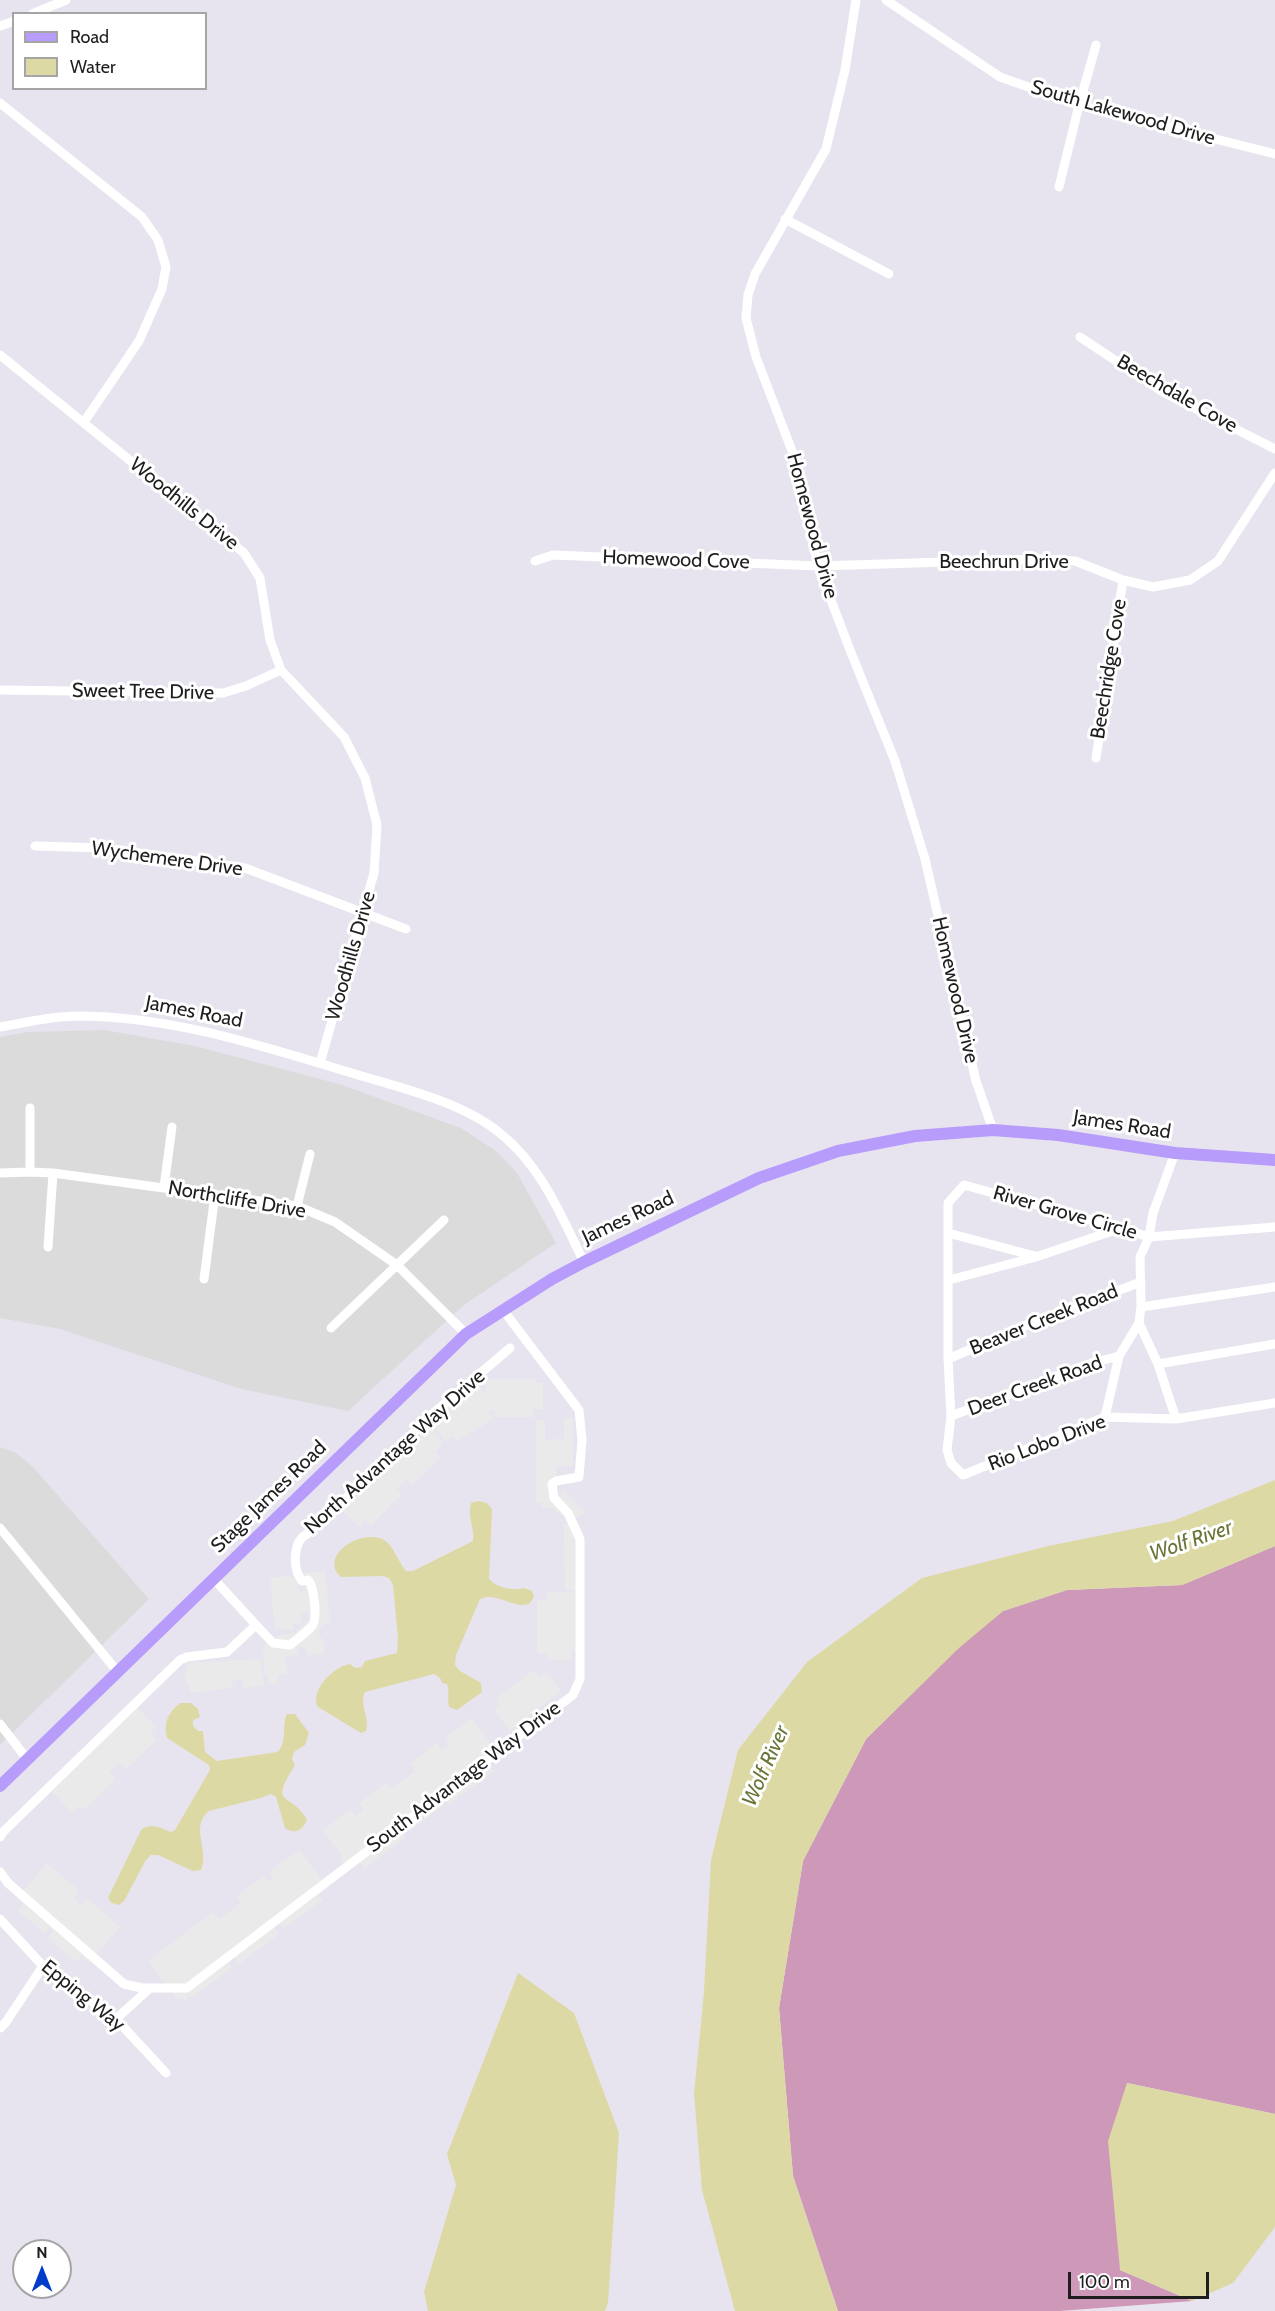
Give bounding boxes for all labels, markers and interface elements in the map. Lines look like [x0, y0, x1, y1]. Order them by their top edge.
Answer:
legend [12, 12, 207, 90]
text: Road [70, 26, 109, 48]
text: Water [70, 56, 116, 78]
street label: South Lakewood Drive [1028, 75, 1218, 151]
street label: Beechdale Cove [1112, 350, 1242, 438]
street label: Homewood Drive [781, 451, 843, 601]
street label: Woodhills Drive [125, 453, 243, 555]
street label: Homewood Cove [602, 545, 750, 575]
street label: Beechrun Drive [939, 550, 1069, 574]
street label: Beechridge Cove [1086, 597, 1132, 741]
street label: Sweet Tree Drive [72, 679, 214, 705]
street label: Wychemere Drive [90, 837, 244, 881]
street label: Woodhills Drive [321, 889, 381, 1023]
street label: Homewood Drive [926, 914, 984, 1066]
street label: James Road [143, 991, 245, 1033]
street label: James Road [1072, 1105, 1172, 1145]
street label: Northcliffe Drive [166, 1176, 308, 1224]
street label: River Grove Circle [990, 1181, 1140, 1245]
street label: James Road [578, 1186, 678, 1250]
street label: Beaver Creek Road [966, 1279, 1122, 1361]
street label: Deer Creek Road [965, 1351, 1105, 1421]
street label: North Advantage Way Drive [300, 1365, 490, 1539]
street label: Rio Lobo Drive [985, 1410, 1109, 1476]
street label: Stage James Road [206, 1436, 332, 1558]
water label: Wolf River [1146, 1515, 1236, 1567]
street label: South Advantage Way Drive [362, 1696, 566, 1858]
water label: Wolf River [737, 1722, 795, 1810]
street label: Epping Way [36, 1955, 130, 2037]
north arrow [12, 2239, 72, 2299]
text: N [36, 2243, 48, 2262]
scale bar [1071, 2260, 1212, 2298]
text: 100 m [1079, 2271, 1130, 2293]

